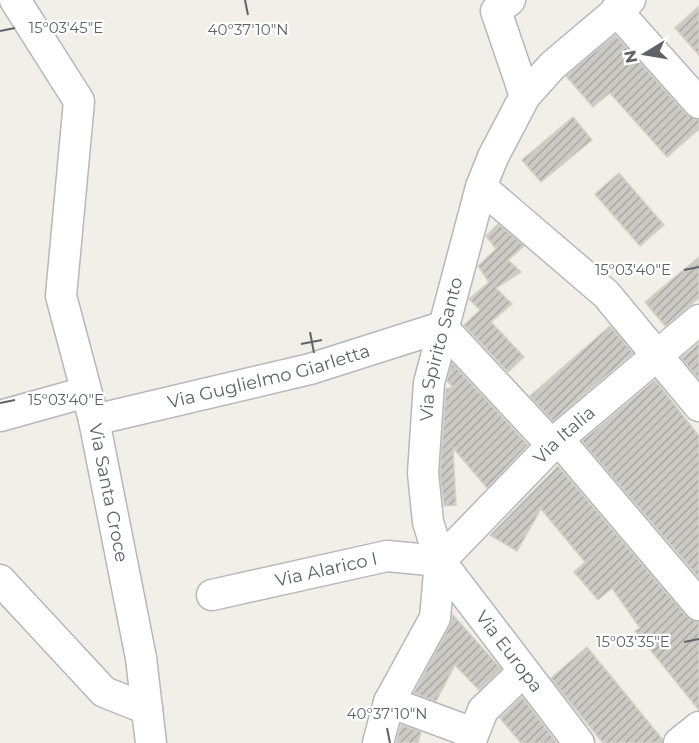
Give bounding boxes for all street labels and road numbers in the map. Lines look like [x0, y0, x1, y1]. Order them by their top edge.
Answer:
street label: Via Spirito Santo [415, 275, 468, 422]
street label: Via Guglielmo Giarletta [165, 340, 373, 413]
street label: Via Italia [529, 401, 600, 469]
street label: Via Santa Croce [84, 422, 133, 564]
street label: Via Alarico I [273, 547, 379, 592]
street label: Via Europa [471, 606, 548, 697]

